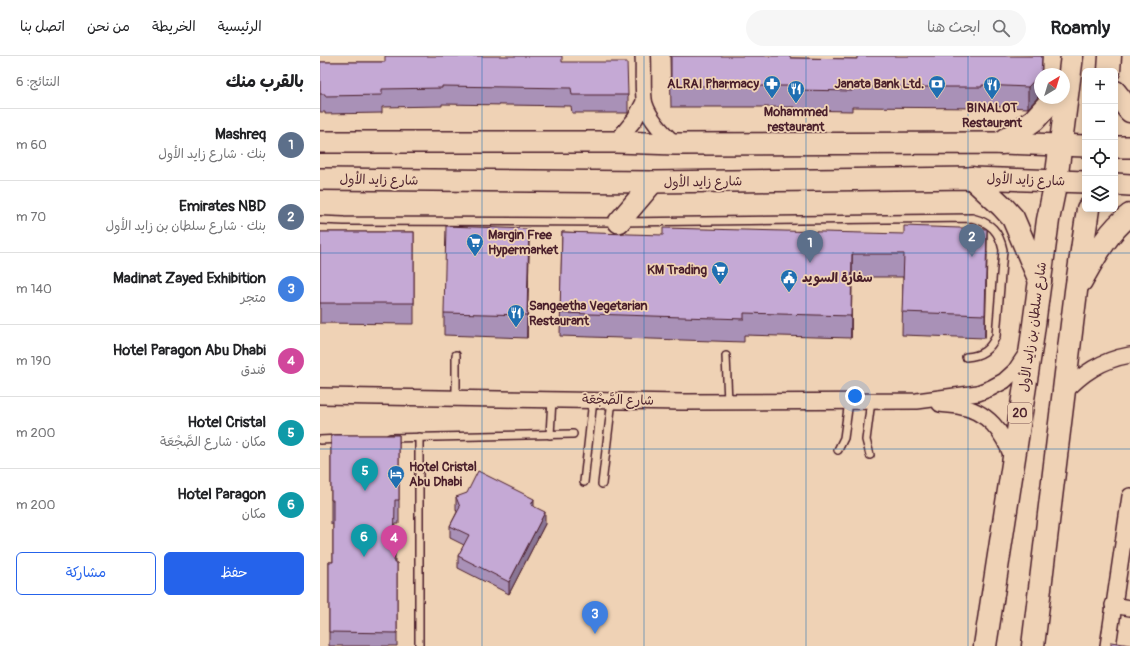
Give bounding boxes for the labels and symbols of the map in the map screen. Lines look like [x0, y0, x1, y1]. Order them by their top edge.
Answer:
north arrow [1034, 68, 1070, 104]
pharmacy icon: ALRAI Pharmacy [762, 74, 782, 99]
bank icon: Janata Bank Ltd. [927, 74, 947, 99]
restaurant icon: BINALOT Restaurant [982, 75, 1002, 100]
place label: ALRAI Pharmacy [667, 76, 759, 92]
place label: Janata Bank Ltd. [835, 76, 924, 92]
restaurant icon: Mohammed restaurant [786, 79, 806, 104]
place label: BINALOT Restaurant [962, 100, 1023, 131]
place label: Mohammed restaurant [764, 104, 828, 135]
street label: شارع زايد الأول [340, 170, 418, 190]
street label: شارع زايد الأول [986, 170, 1066, 190]
street label: شارع زايد الأول [664, 172, 742, 192]
pin: 2 [959, 224, 985, 257]
place label: Margin Free Hypermarket [488, 227, 559, 258]
pin: 1 [797, 230, 823, 263]
supermarket icon: Margin Free Hypermarket [465, 232, 485, 257]
supermarket icon: KM Trading [710, 260, 730, 285]
street label: شارع سلطان بن زايد الأول [1015, 261, 1051, 393]
place label: KM Trading [647, 262, 707, 278]
public building icon: سفارة السويد [779, 268, 799, 293]
place label: سفارة السويد [802, 270, 873, 286]
place label: Sangeetha Vegetarian Restaurant [529, 298, 648, 329]
restaurant icon: Sangeetha Vegetarian Restaurant [506, 303, 526, 328]
your location [845, 386, 865, 406]
street label: شارع الصَّجْعَة [582, 391, 654, 410]
road number: 20 [1008, 403, 1032, 423]
pin: 5 [352, 458, 378, 491]
place label: Hotel Cristal Abu Dhabi [409, 459, 477, 490]
hotel icon: Hotel Cristal Abu Dhabi [386, 464, 406, 489]
pin: 6 [351, 524, 377, 557]
pin: 4 [381, 525, 407, 558]
pin: 3 [582, 601, 608, 634]

